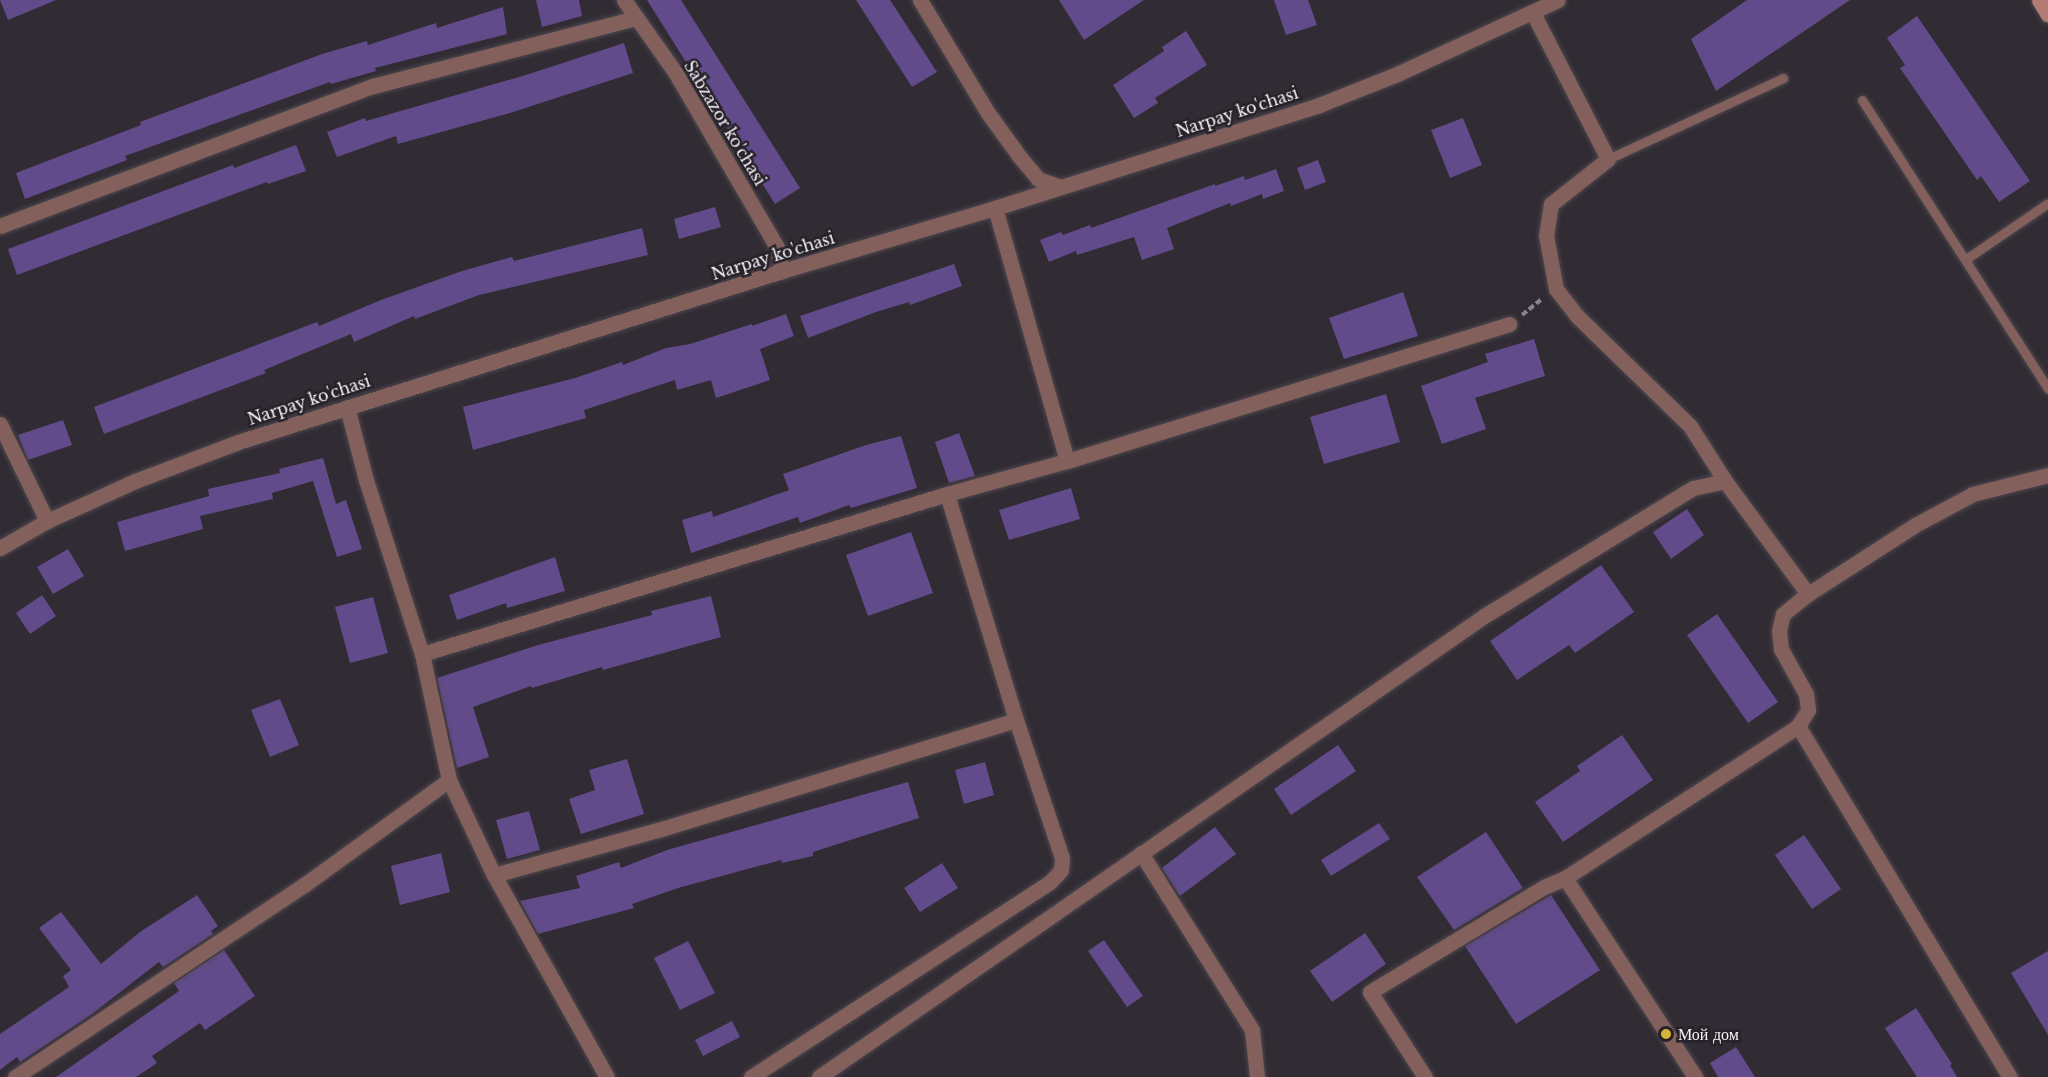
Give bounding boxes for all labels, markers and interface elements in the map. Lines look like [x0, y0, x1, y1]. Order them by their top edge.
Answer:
street label: Sabzazor ko'chasi [680, 57, 770, 189]
street label: Narpay ko'chasi [1173, 83, 1301, 141]
street label: Narpay ko'chasi [709, 228, 837, 284]
street label: Narpay ko'chasi [245, 371, 373, 429]
place label: Мой дом [1678, 1024, 1739, 1044]
marker: Мой дом [1659, 1027, 1673, 1041]

